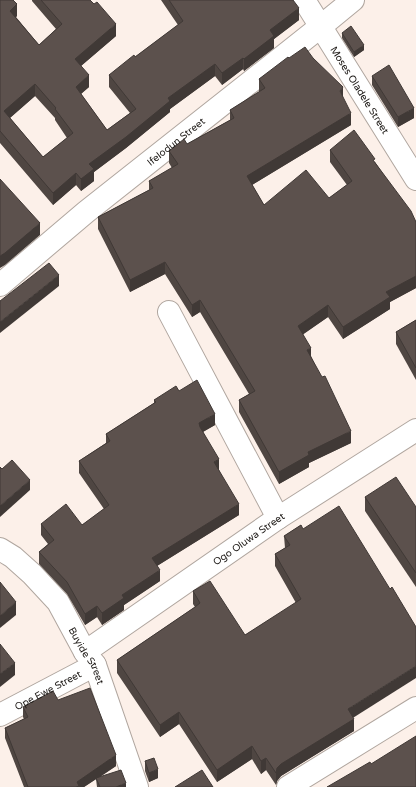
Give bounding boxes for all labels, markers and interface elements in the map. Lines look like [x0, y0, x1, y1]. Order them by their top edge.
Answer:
street label: Moses Oladele Street [327, 44, 391, 137]
street label: Ifelodun Street [145, 115, 208, 169]
street label: Ogo Oluwa Street [211, 510, 287, 568]
street label: Buyide Street [66, 625, 106, 686]
street label: Ope Ewe Street [13, 668, 84, 713]

